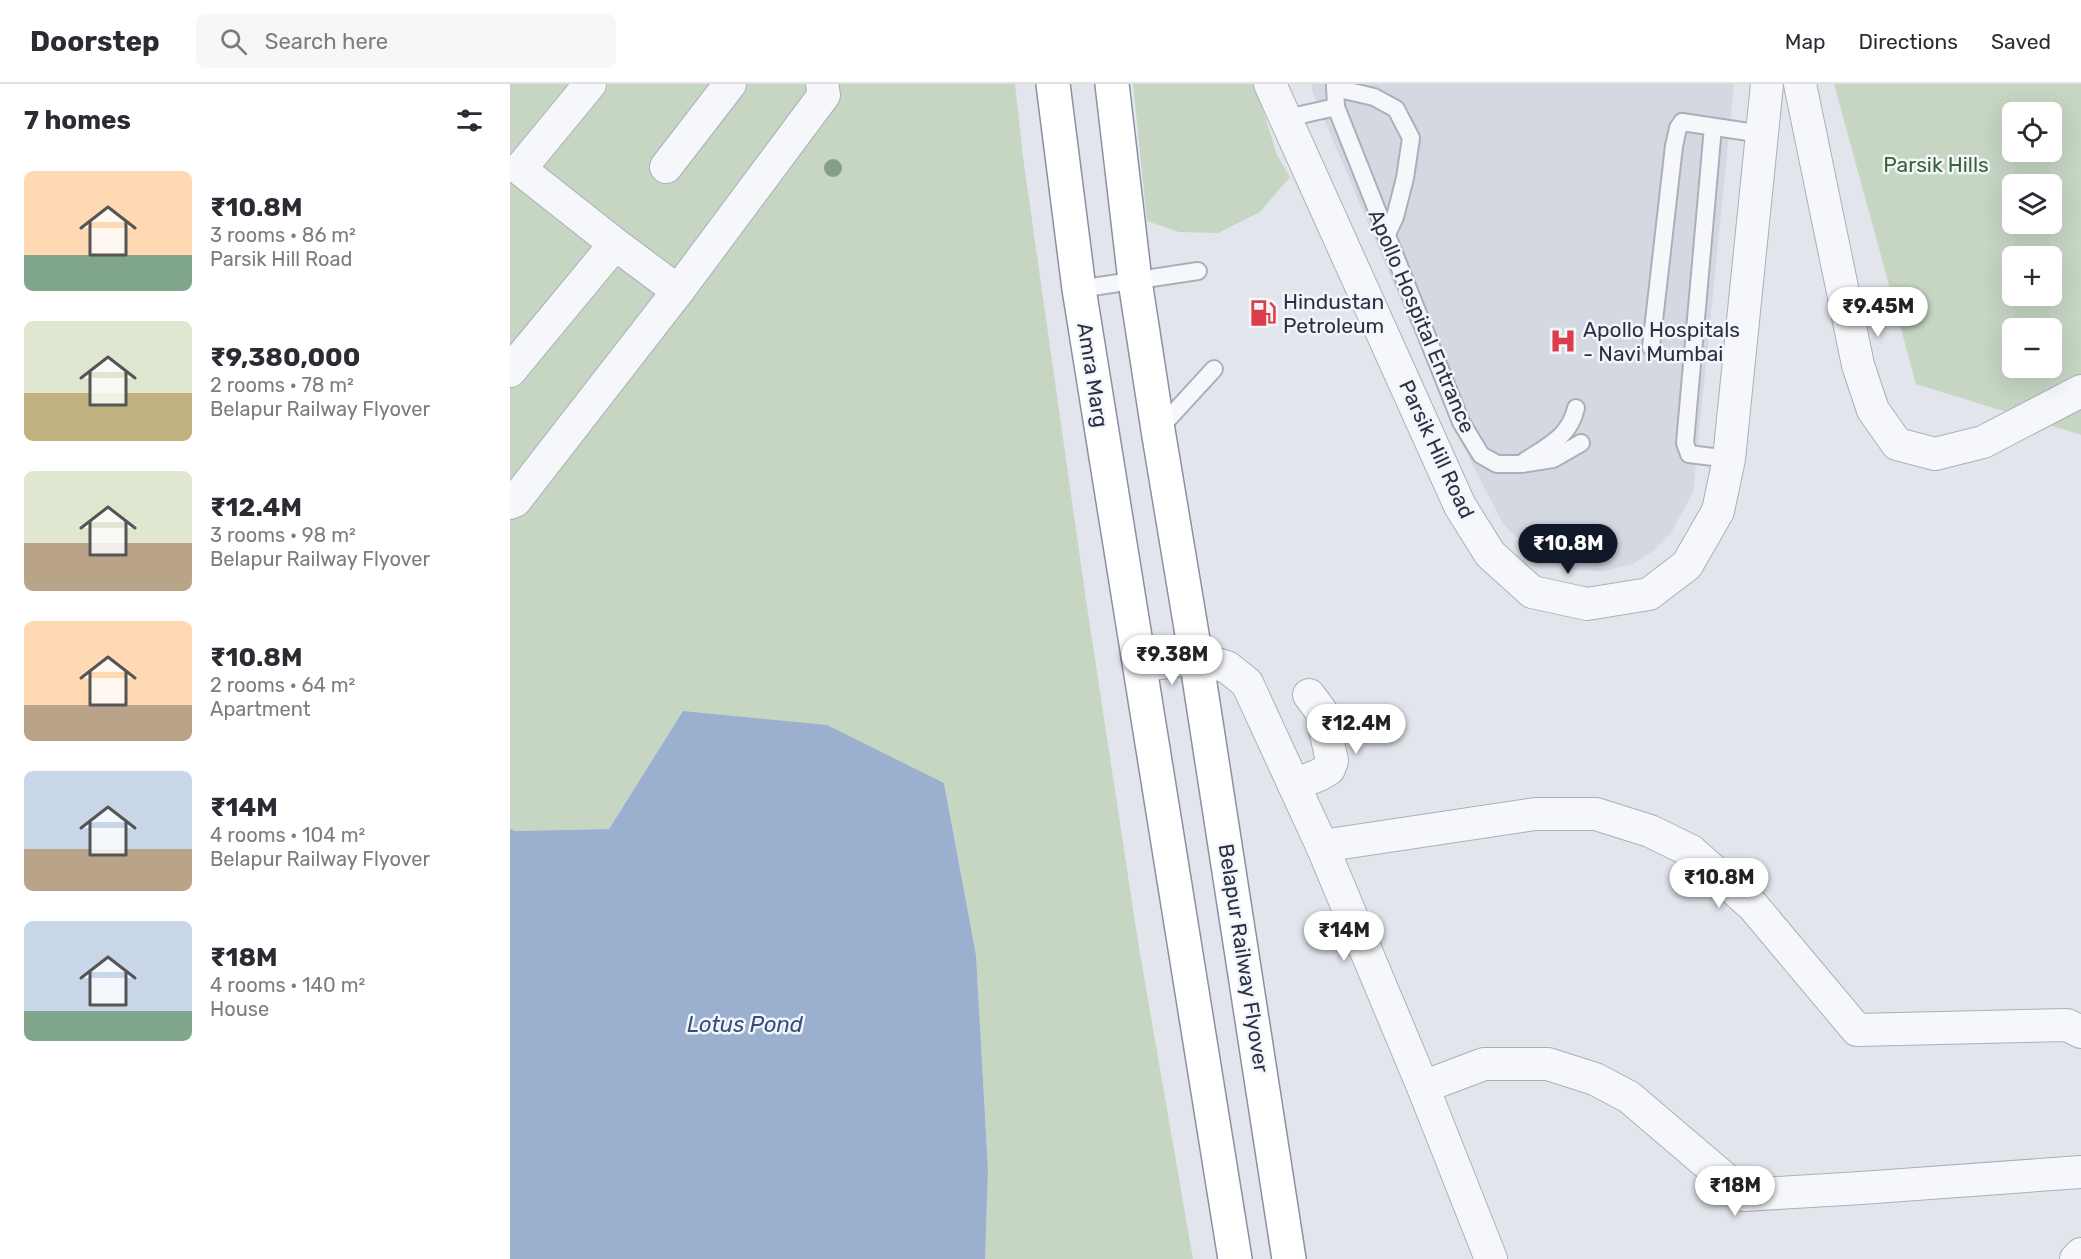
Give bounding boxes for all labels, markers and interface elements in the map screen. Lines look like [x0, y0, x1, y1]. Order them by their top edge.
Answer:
search box [196, 14, 616, 68]
text: Doorstep [30, 25, 160, 58]
icon: search [217, 25, 250, 58]
text: Search here [265, 28, 388, 55]
text: Map [1785, 29, 1826, 54]
text: Directions [1859, 29, 1958, 54]
text: Saved [1991, 29, 2051, 54]
map controls [2002, 102, 2062, 378]
button: locate [2002, 102, 2062, 162]
icon: filters [453, 104, 486, 137]
text: 7 homes [24, 105, 131, 136]
park label: Parsik Hills [1883, 152, 1989, 177]
button: layers [2002, 174, 2062, 234]
text: ₹10.8M [210, 192, 302, 223]
icon: home [72, 195, 144, 267]
street label: Apollo Hospital Entrance [1364, 205, 1480, 437]
text: 3 rooms · 86 m² [210, 223, 356, 247]
button: + [2002, 246, 2062, 306]
text: Parsik Hill Road [210, 247, 353, 271]
pin: ₹9.45M [1829, 287, 1927, 338]
place label: Hindustan Petroleum [1283, 289, 1384, 338]
text: ₹9.45M [1842, 294, 1914, 318]
fuel station icon: Hindustan Petroleum [1248, 298, 1278, 328]
place label: Apollo Hospitals - Navi Mumbai [1583, 317, 1740, 366]
button: − [2002, 318, 2062, 378]
street label: Amra Marg [1072, 321, 1114, 429]
hospital icon: Apollo Hospitals - Navi Mumbai [1548, 326, 1578, 356]
text: ₹9,380,000 [210, 342, 360, 373]
icon: home [72, 345, 144, 417]
text: 2 rooms · 78 m² [210, 373, 354, 397]
street label: Parsik Hill Road [1394, 376, 1480, 522]
text: Belapur Railway Flyover [210, 397, 430, 421]
text: ₹12.4M [210, 492, 302, 523]
icon: home [72, 495, 144, 567]
text: 3 rooms · 98 m² [210, 523, 356, 547]
pin: ₹10.8M [1519, 524, 1617, 575]
text: ₹10.8M [1532, 531, 1604, 555]
text: Belapur Railway Flyover [210, 547, 430, 571]
pin: ₹9.38M [1123, 635, 1221, 686]
text: ₹10.8M [210, 642, 302, 673]
text: ₹9.38M [1136, 642, 1208, 666]
icon: home [72, 645, 144, 717]
text: 2 rooms · 64 m² [210, 673, 355, 697]
text: Apartment [210, 697, 311, 721]
pin: ₹12.4M [1307, 704, 1405, 755]
text: ₹12.4M [1321, 711, 1391, 735]
text: ₹14M [210, 792, 278, 823]
icon: home [72, 795, 144, 867]
text: 4 rooms · 104 m² [210, 823, 365, 847]
street label: Belapur Railway Flyover [1214, 842, 1274, 1074]
text: Belapur Railway Flyover [210, 847, 430, 871]
pin: ₹10.8M [1670, 858, 1768, 909]
text: ₹10.8M [1683, 865, 1755, 889]
pin: ₹14M [1308, 911, 1380, 962]
text: ₹14M [1318, 918, 1370, 942]
text: ₹18M [210, 942, 278, 973]
icon: home [72, 945, 144, 1017]
text: 4 rooms · 140 m² [210, 973, 365, 997]
text: House [210, 997, 269, 1021]
water label: Lotus Pond [687, 1011, 804, 1038]
pin: ₹18M [1699, 1166, 1771, 1217]
text: ₹18M [1709, 1173, 1761, 1197]

